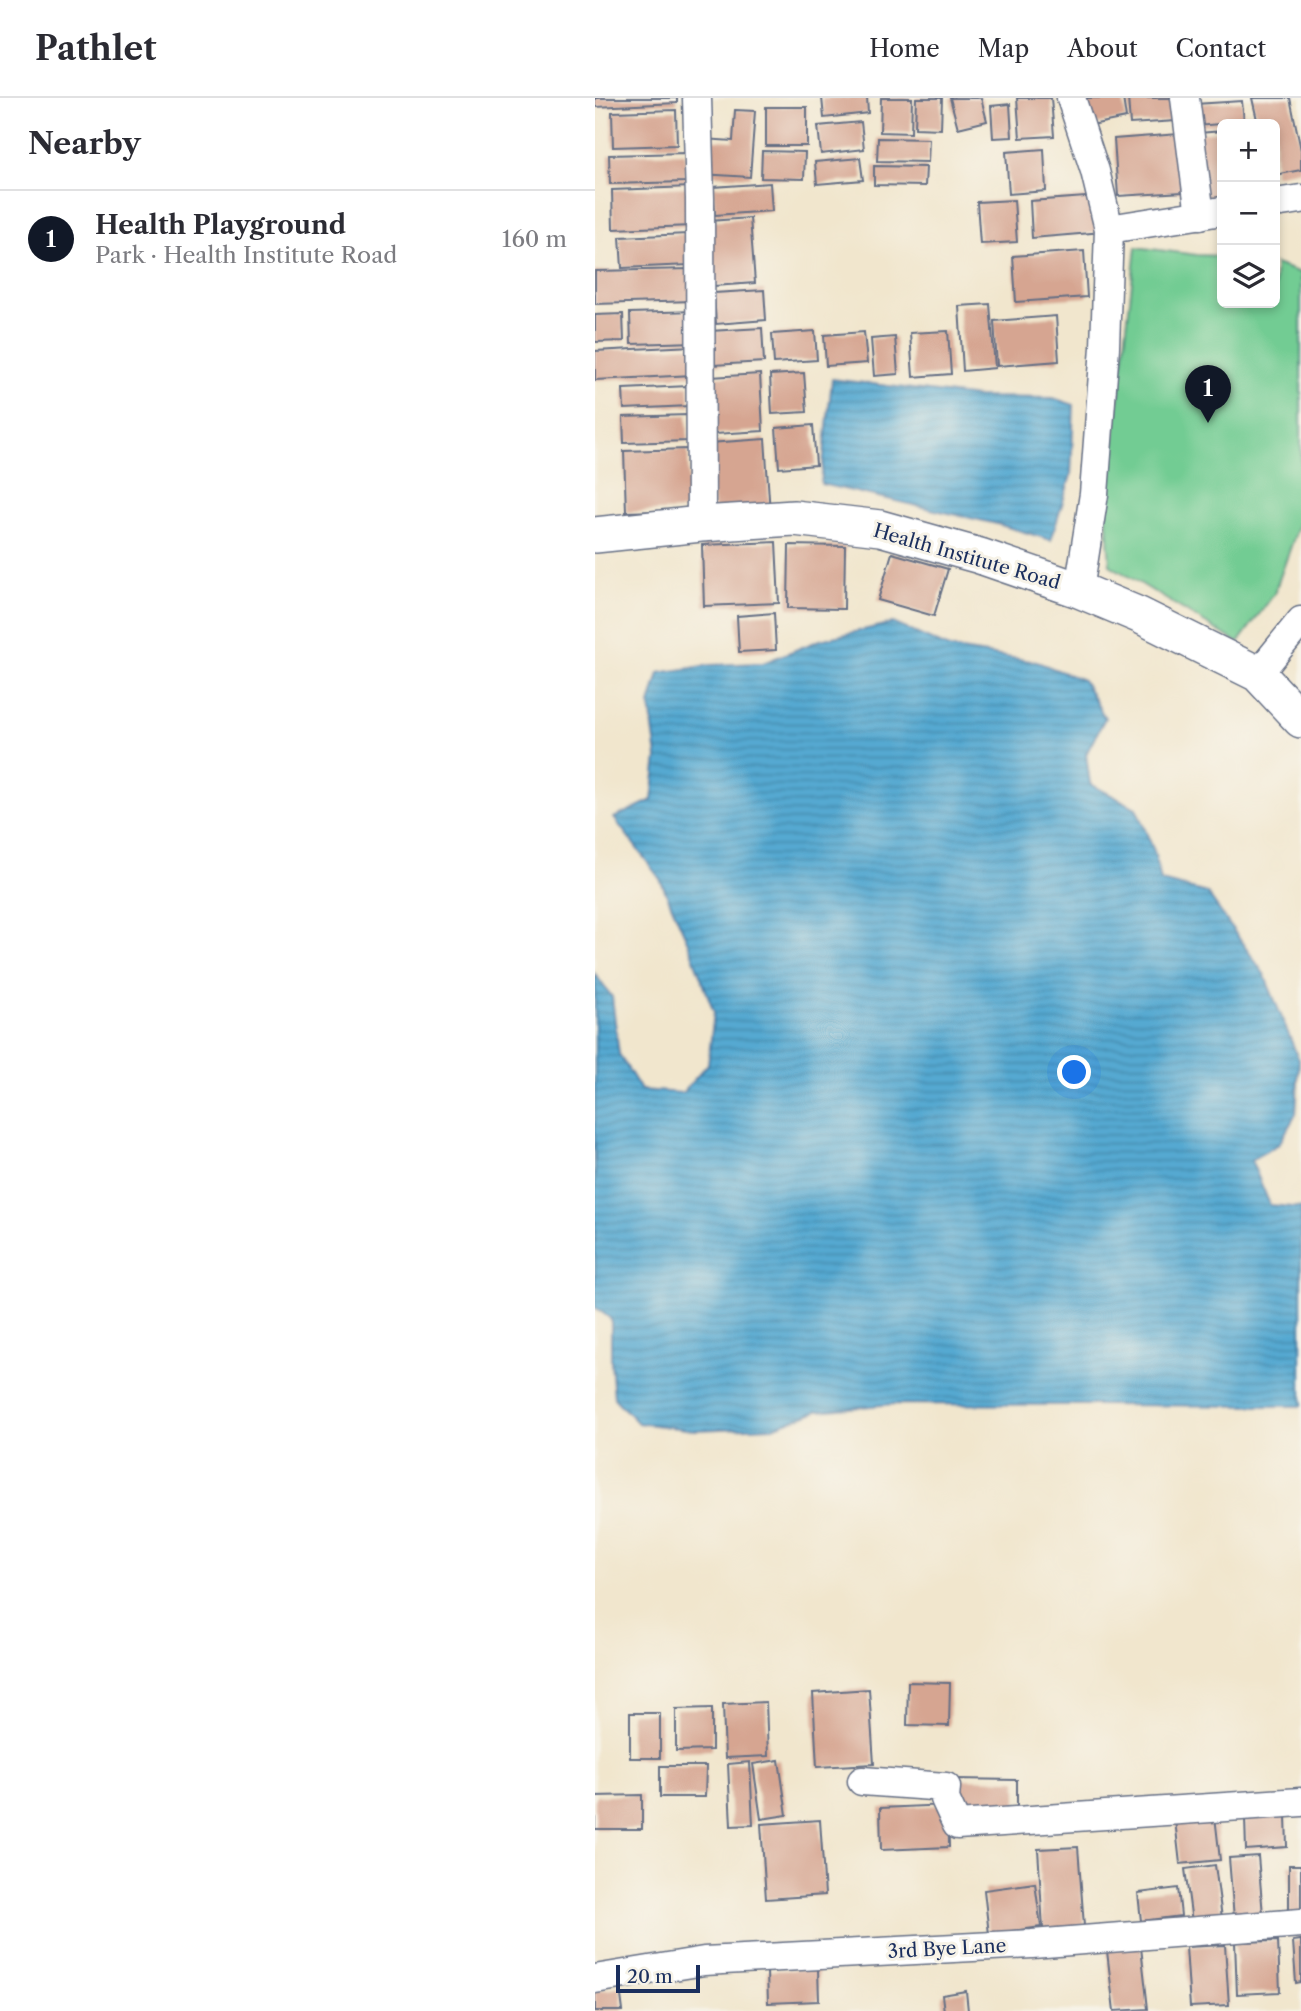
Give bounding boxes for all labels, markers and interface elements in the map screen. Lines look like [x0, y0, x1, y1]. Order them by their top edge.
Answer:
text: Pathlet [35, 28, 157, 69]
text: Home [869, 34, 940, 63]
text: Map [978, 34, 1029, 63]
text: About [1067, 34, 1138, 63]
text: Contact [1176, 34, 1266, 63]
map controls [1217, 119, 1280, 308]
button: + [1217, 119, 1280, 182]
text: Nearby [28, 125, 141, 162]
button: − [1217, 182, 1280, 245]
text: Health Playground [95, 209, 346, 241]
text: 1 [46, 225, 56, 253]
text: 160 m [502, 225, 567, 253]
text: Park · Health Institute Road [95, 241, 397, 269]
button: layers [1217, 245, 1280, 308]
pin: 1 [1185, 365, 1231, 423]
street label: Health Institute Road [871, 519, 1063, 594]
your location [1057, 1055, 1091, 1089]
street label: 3rd Bye Lane [887, 1934, 1007, 1963]
scale bar [616, 1962, 700, 1994]
text: 20 m [627, 1965, 673, 1988]

